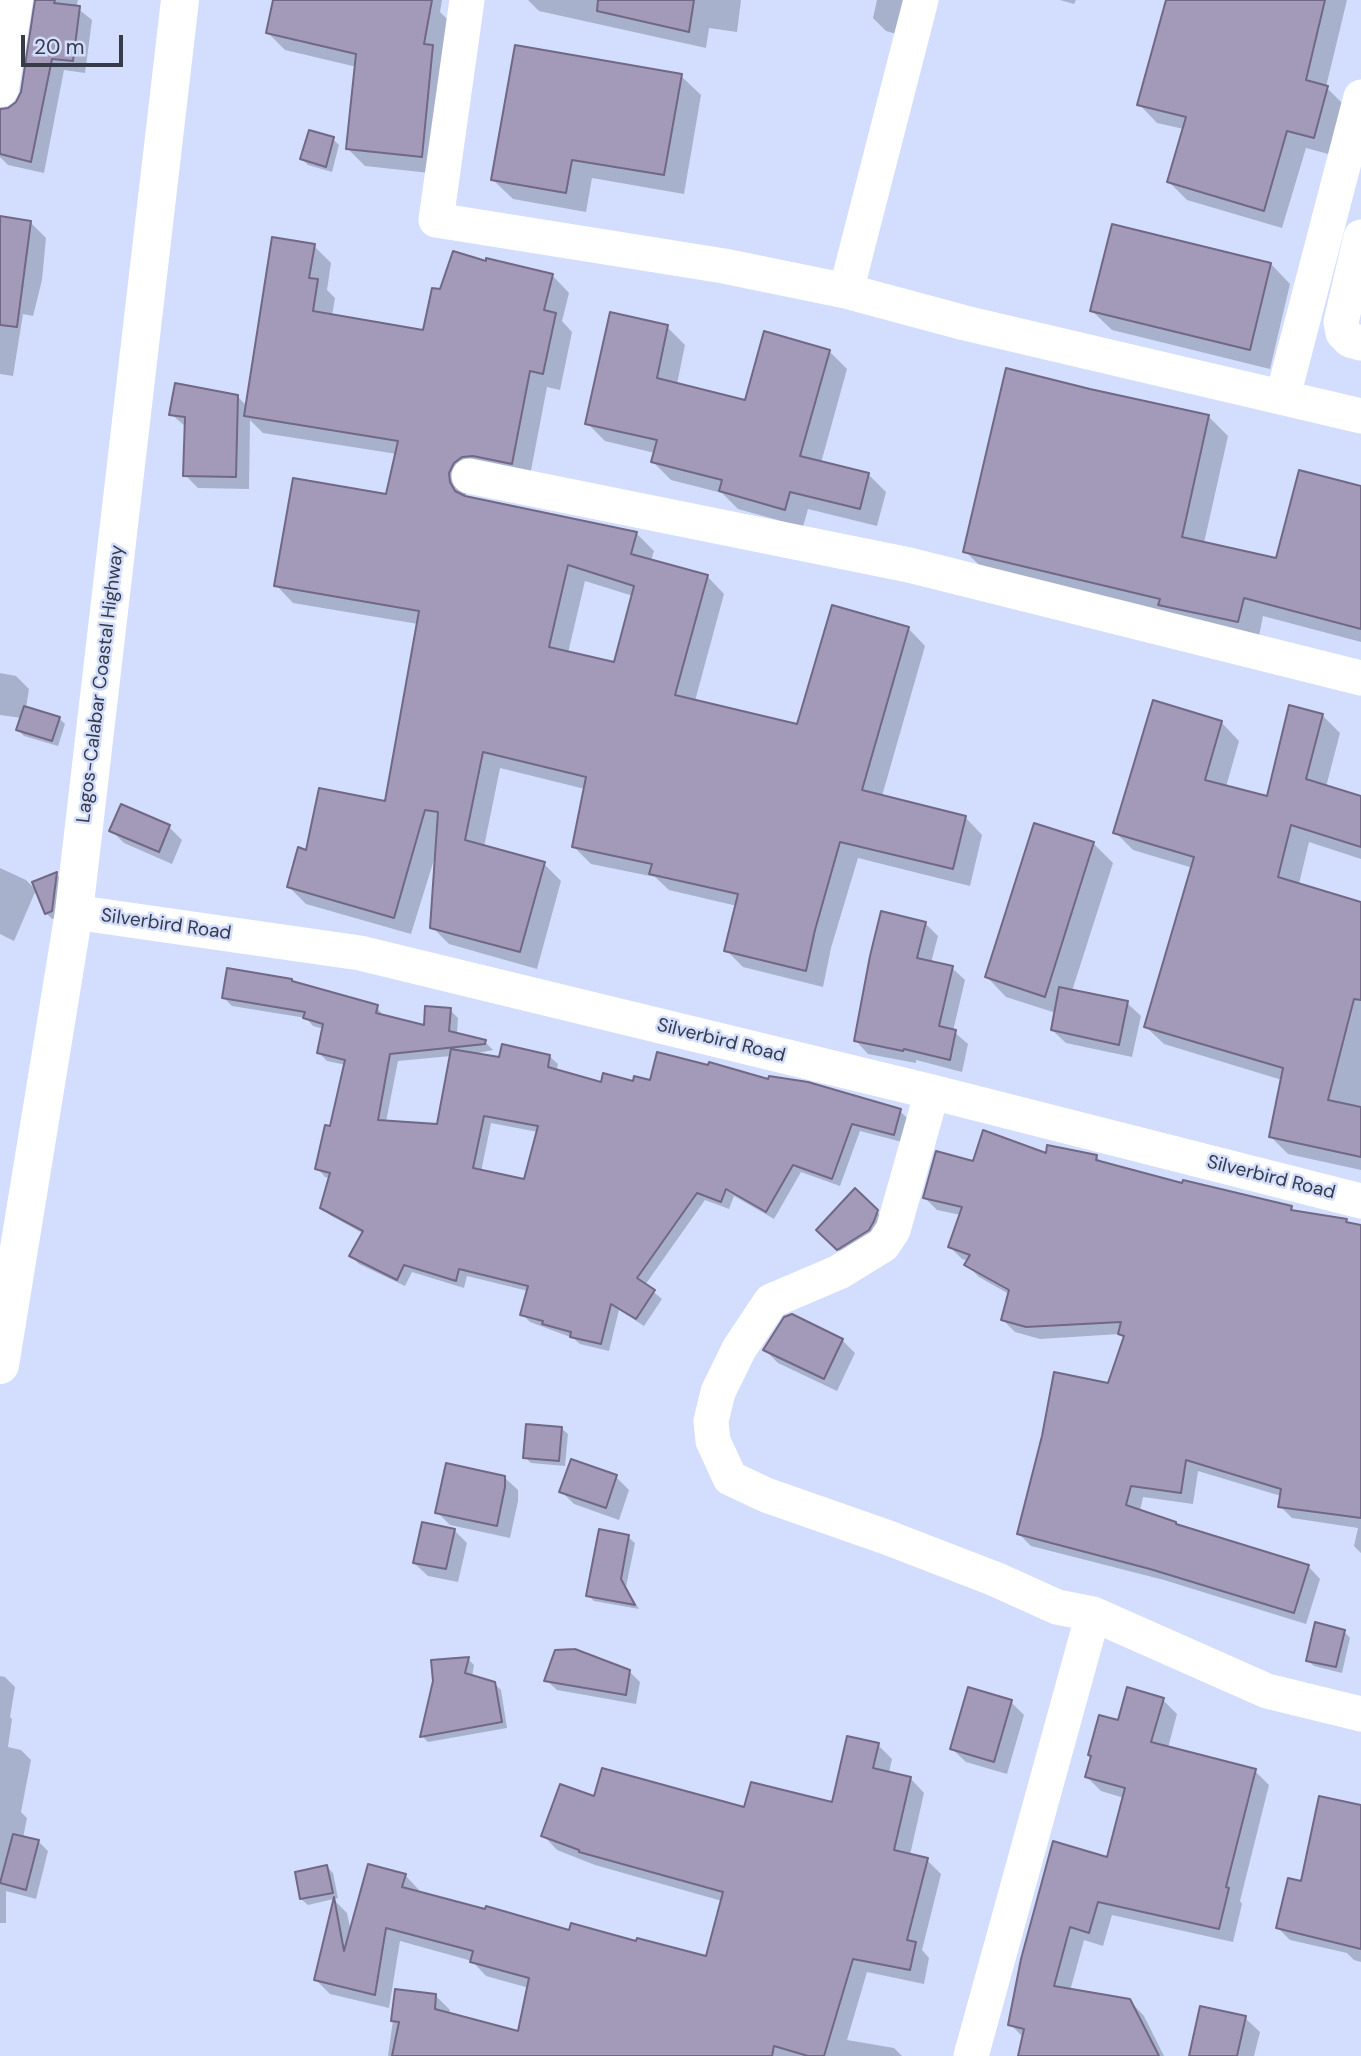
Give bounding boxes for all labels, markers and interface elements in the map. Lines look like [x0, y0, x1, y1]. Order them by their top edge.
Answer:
scale bar [24, 21, 126, 65]
text: 20 m [34, 33, 85, 61]
street label: Lagos-Calabar Coastal Highway [73, 544, 129, 824]
street label: Silverbird Road [99, 905, 233, 945]
street label: Silverbird Road [654, 1014, 788, 1068]
street label: Silverbird Road [1204, 1151, 1338, 1205]

